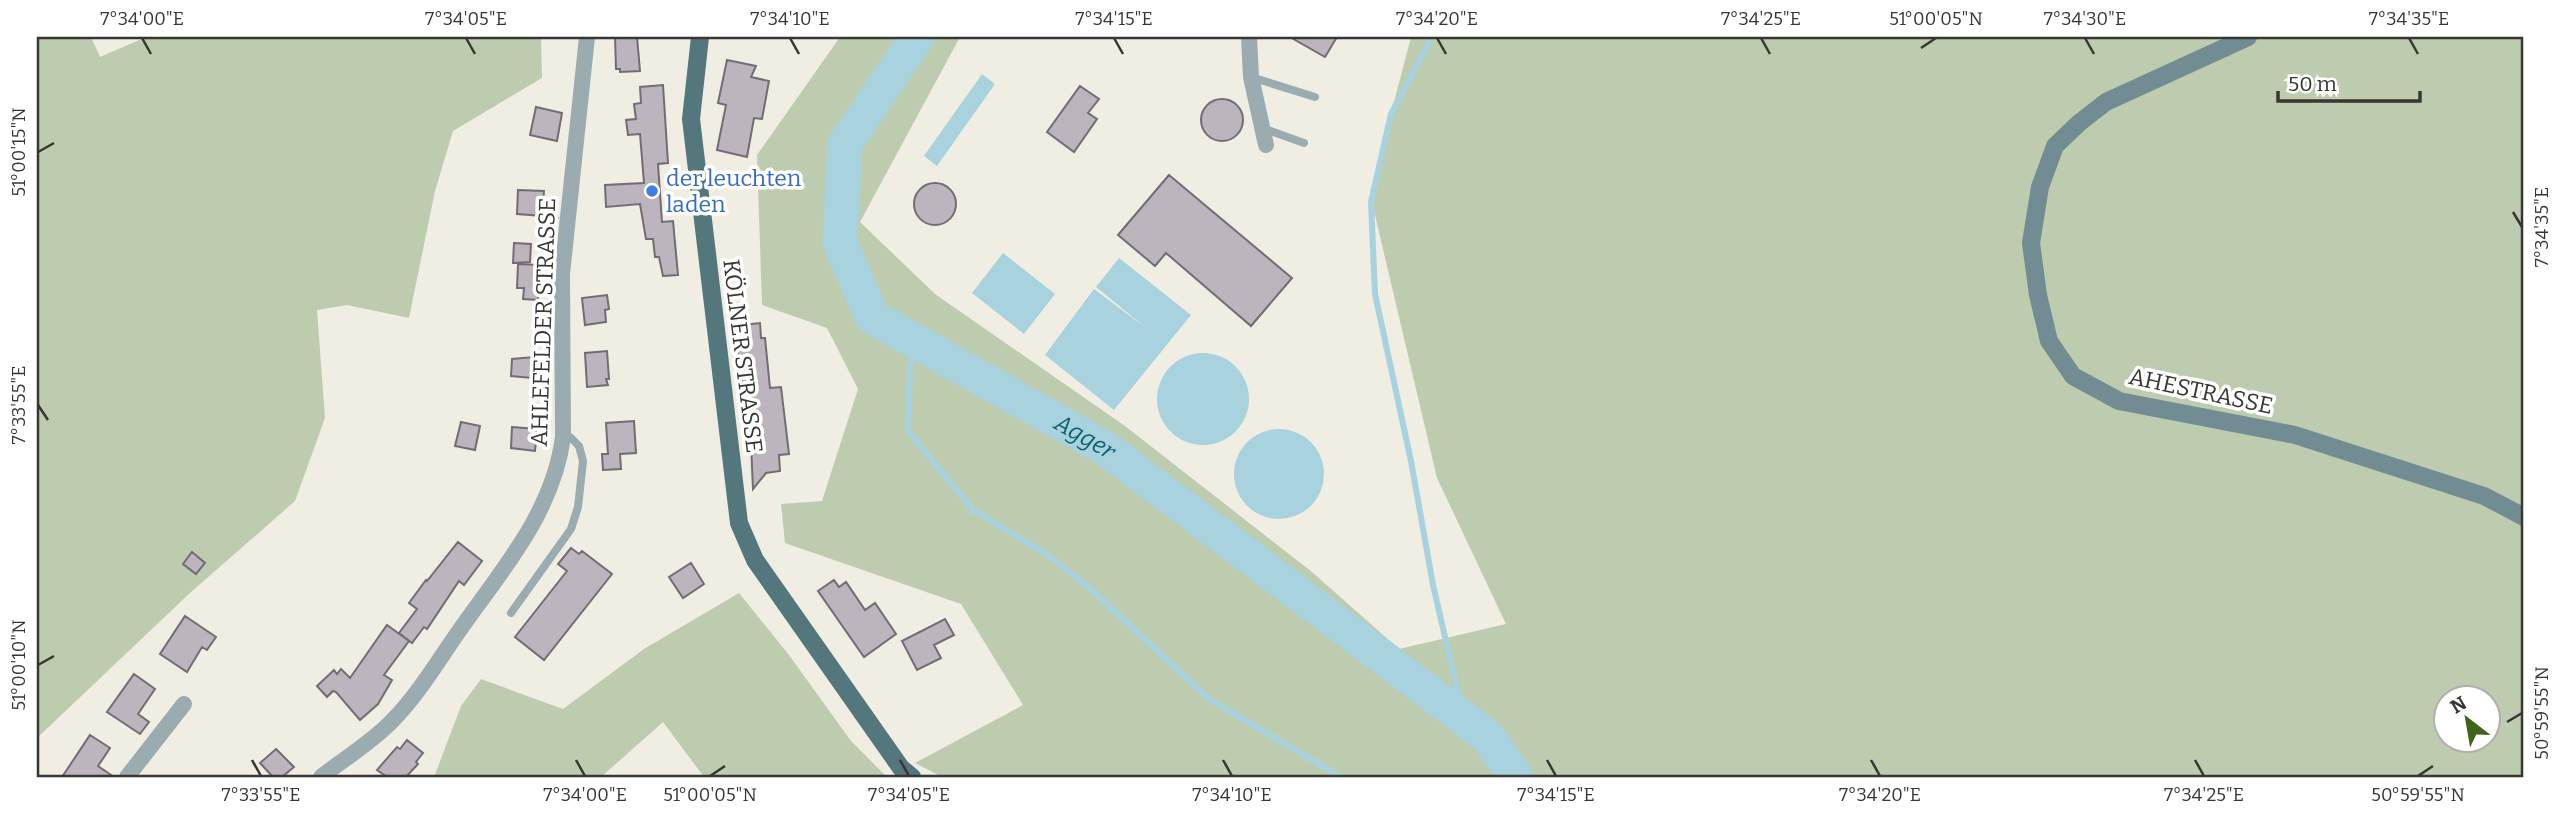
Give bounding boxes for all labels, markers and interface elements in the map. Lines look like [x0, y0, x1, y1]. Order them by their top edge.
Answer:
text: 7°34'00"E [100, 8, 184, 30]
text: 7°34'05"E [425, 8, 507, 30]
text: 7°34'10"E [750, 8, 830, 30]
text: 7°34'15"E [1075, 8, 1153, 30]
text: 7°34'20"E [1396, 8, 1478, 30]
text: 7°34'25"E [1721, 8, 1801, 30]
text: 51°00'05"N [1889, 8, 1983, 30]
text: 7°34'30"E [2044, 8, 2126, 30]
text: 7°34'35"E [2369, 8, 2449, 30]
scale bar [2278, 60, 2419, 104]
text: 50 m [2288, 71, 2337, 97]
text: 51°00'15"N [8, 107, 30, 197]
place label: der leuchten laden [666, 164, 802, 218]
marker: der leuchten laden [644, 183, 660, 199]
text: 7°34'35"E [2531, 187, 2553, 267]
street label: AHLEFELDER STRASSE [525, 197, 561, 447]
street label: KÖLNER STRASSE [717, 257, 769, 455]
street label: AHESTRASSE [2127, 362, 2275, 420]
text: 7°33'55"E [8, 366, 30, 444]
water label: Agger [1049, 408, 1122, 466]
text: 51°00'10"N [8, 619, 30, 711]
text: 50°59'55"N [2531, 666, 2553, 760]
north arrow [2432, 684, 2502, 754]
text: N [2446, 691, 2471, 718]
text: 7°33'55"E [222, 784, 300, 806]
text: 7°34'00"E [543, 784, 627, 806]
text: 51°00'05"N [663, 784, 757, 806]
text: 7°34'05"E [868, 784, 950, 806]
text: 7°34'10"E [1192, 784, 1272, 806]
text: 7°34'15"E [1517, 784, 1595, 806]
text: 7°34'20"E [1839, 784, 1921, 806]
text: 7°34'25"E [2164, 784, 2244, 806]
text: 50°59'55"N [2371, 784, 2465, 806]

